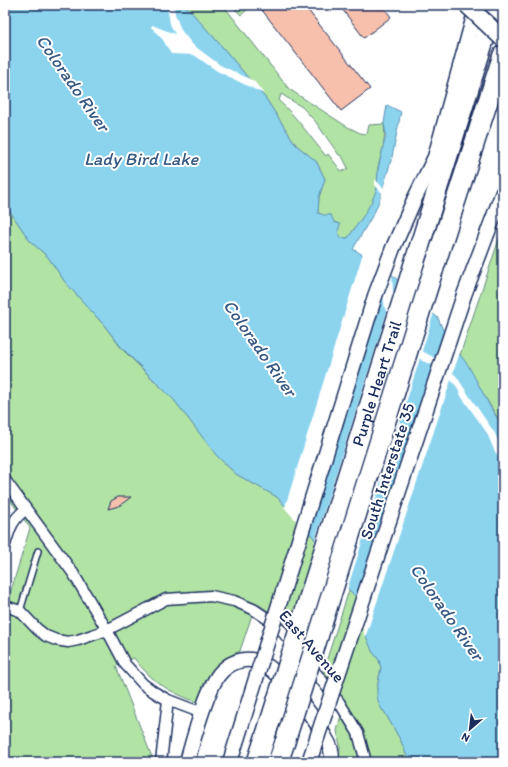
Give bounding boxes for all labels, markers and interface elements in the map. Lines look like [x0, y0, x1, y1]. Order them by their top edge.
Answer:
water label: Colorado River [31, 30, 116, 138]
water label: Lady Bird Lake [84, 148, 200, 170]
water label: Colorado River [218, 295, 303, 403]
street label: Purple Heart Trail [347, 318, 406, 449]
street label: South Interstate 35 [356, 400, 419, 542]
water label: Colorado River [405, 559, 490, 667]
street label: East Avenue [275, 605, 349, 687]
north arrow [450, 709, 490, 749]
text: N [459, 730, 472, 745]

